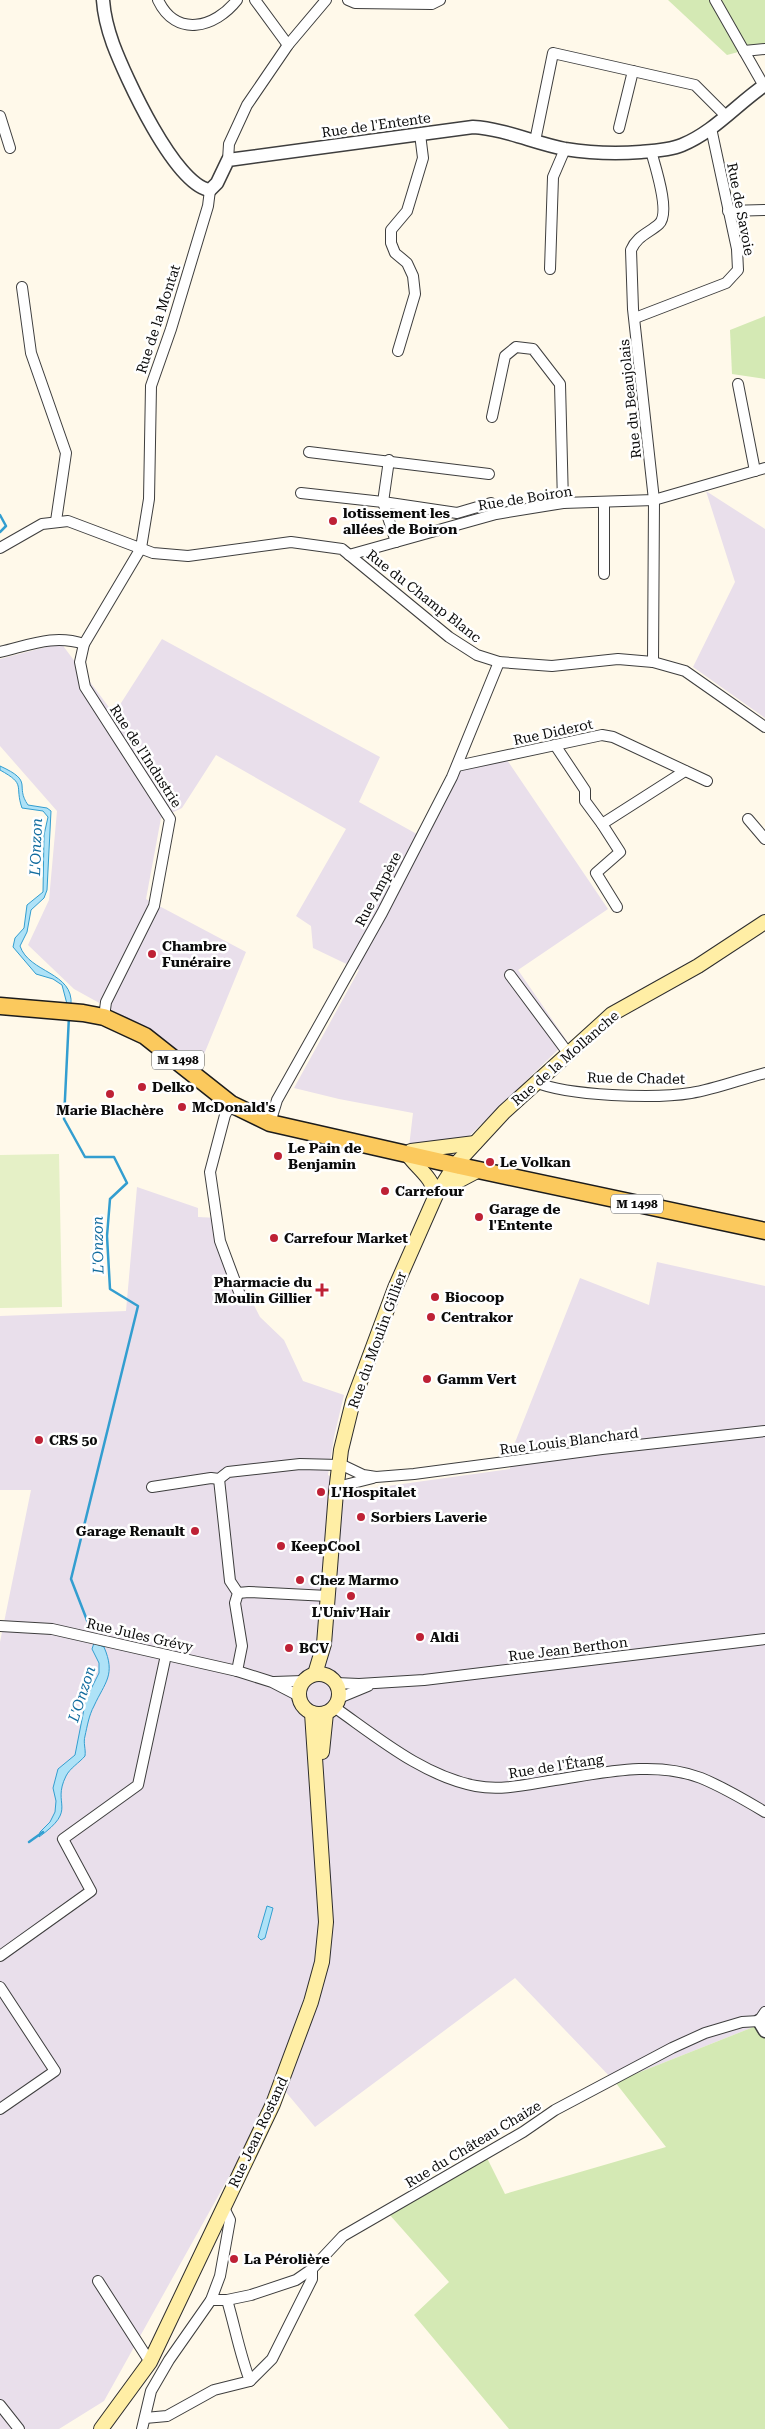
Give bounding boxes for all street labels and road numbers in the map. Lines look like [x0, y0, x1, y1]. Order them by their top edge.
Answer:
street label: Rue de l'Entente [320, 109, 432, 141]
street label: Rue de Savoie [724, 161, 758, 257]
street label: Rue de la Montat [133, 262, 183, 376]
street label: Rue du Beaujolais [616, 338, 644, 459]
street label: Rue de Boiron [477, 483, 573, 513]
street label: Rue du Champ Blanc [364, 546, 485, 646]
street label: Rue de l'Industrie [107, 702, 185, 811]
street label: Rue Diderot [512, 716, 594, 748]
street label: Rue Ampère [352, 849, 404, 929]
street label: Rue de la Mollanche [508, 1007, 622, 1109]
road number: M 1498 [152, 1050, 204, 1070]
street label: Rue de Chadet [587, 1069, 685, 1087]
road number: M 1498 [611, 1194, 663, 1214]
street label: Rue du Moulin Gillier [345, 1269, 409, 1411]
street label: Rue Louis Blanchard [499, 1425, 639, 1457]
street label: Rue Jules Grévy [85, 1615, 196, 1655]
street label: Rue Jean Berthon [508, 1634, 628, 1664]
street label: Rue de l'Étang [507, 1751, 605, 1781]
street label: Rue Jean Rostand [225, 2074, 291, 2190]
street label: Rue du Château Chaize [402, 2097, 544, 2191]

